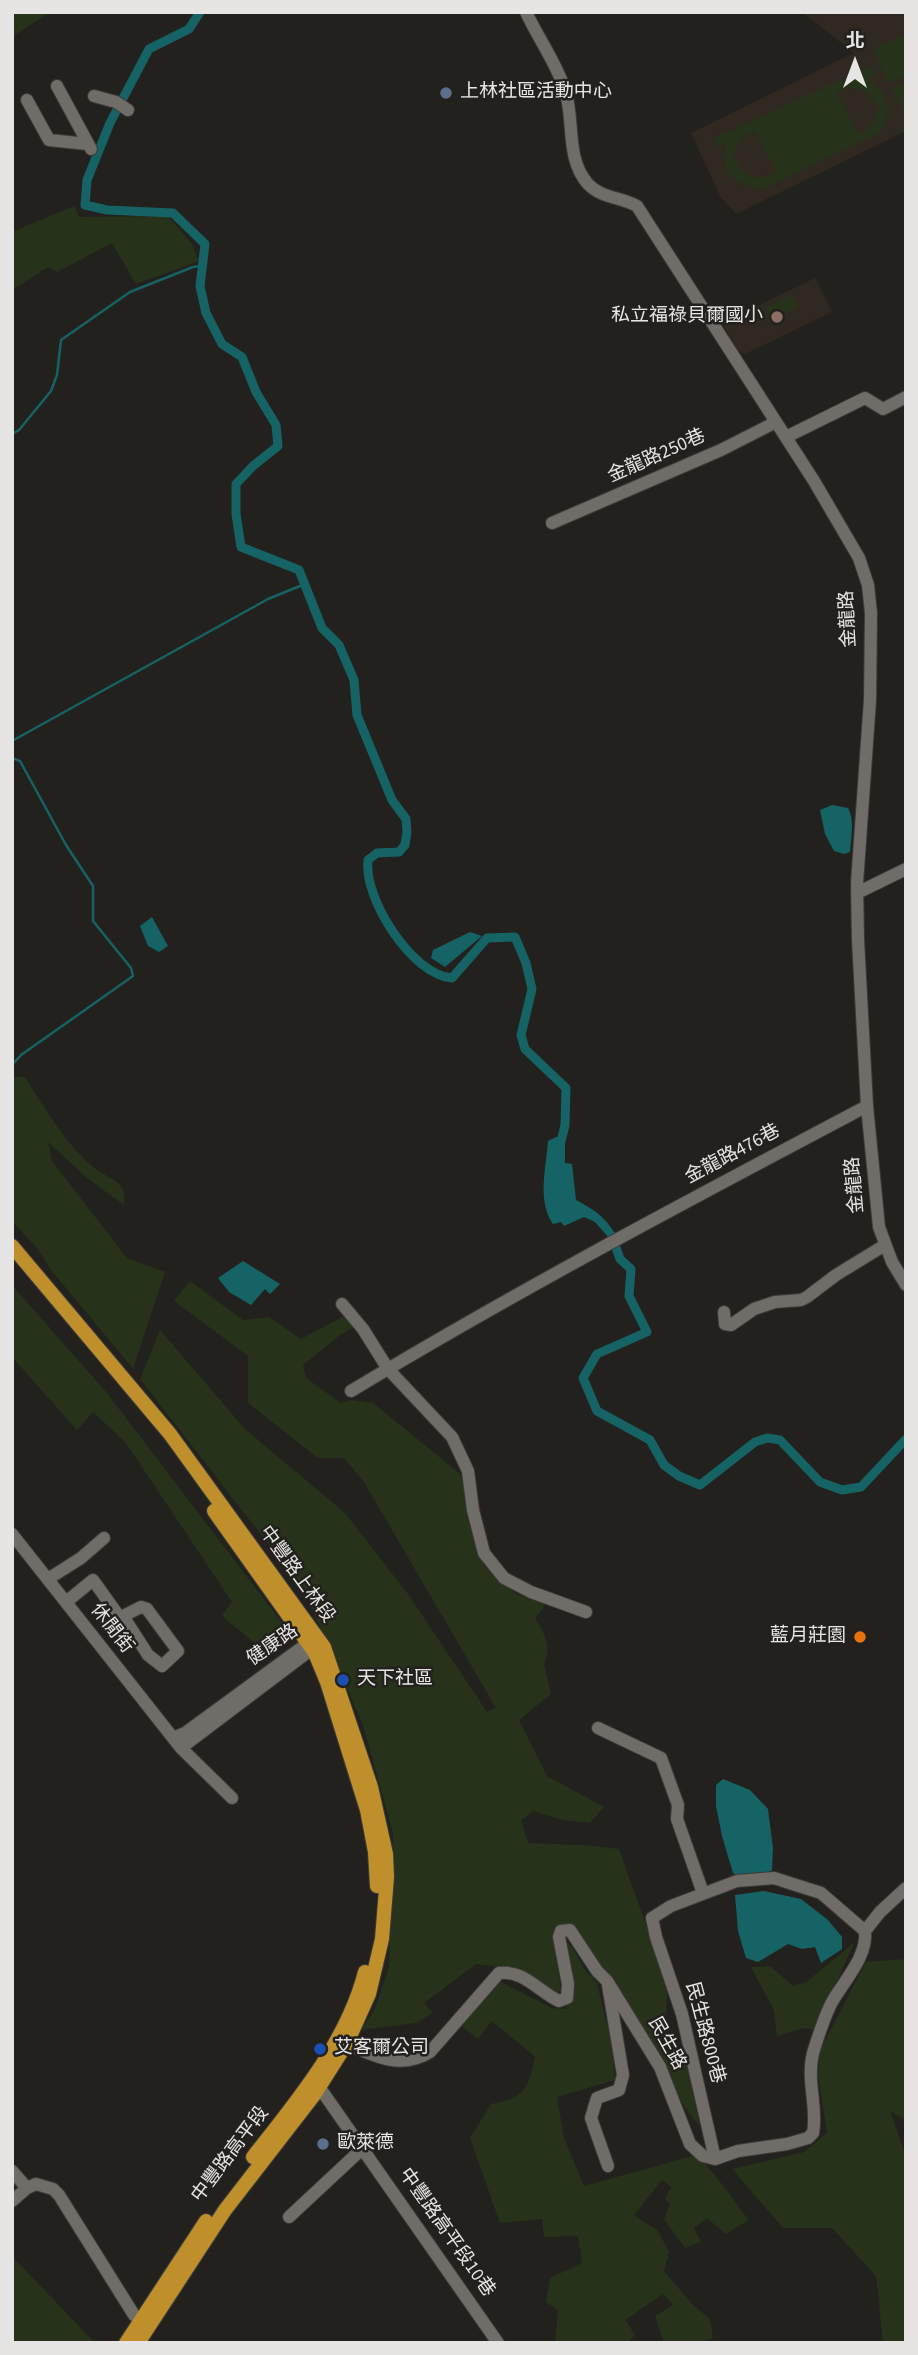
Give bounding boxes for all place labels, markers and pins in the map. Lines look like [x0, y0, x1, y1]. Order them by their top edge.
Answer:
place label: 上林社區活動中心 [460, 82, 612, 104]
marker: 上林社區活動中心 [438, 85, 454, 101]
place label: 私立福祿貝爾國小 [611, 306, 763, 328]
marker: 私立福祿貝爾國小 [769, 309, 785, 325]
place label: 藍月莊園 [770, 1626, 846, 1648]
marker: 藍月莊園 [852, 1629, 868, 1645]
place label: 天下社區 [357, 1669, 433, 1691]
marker: 天下社區 [335, 1672, 351, 1688]
place label: 艾客爾公司 [334, 2038, 429, 2060]
marker: 艾客爾公司 [312, 2041, 328, 2057]
place label: 歐萊德 [337, 2133, 394, 2155]
marker: 歐萊德 [315, 2136, 331, 2152]

